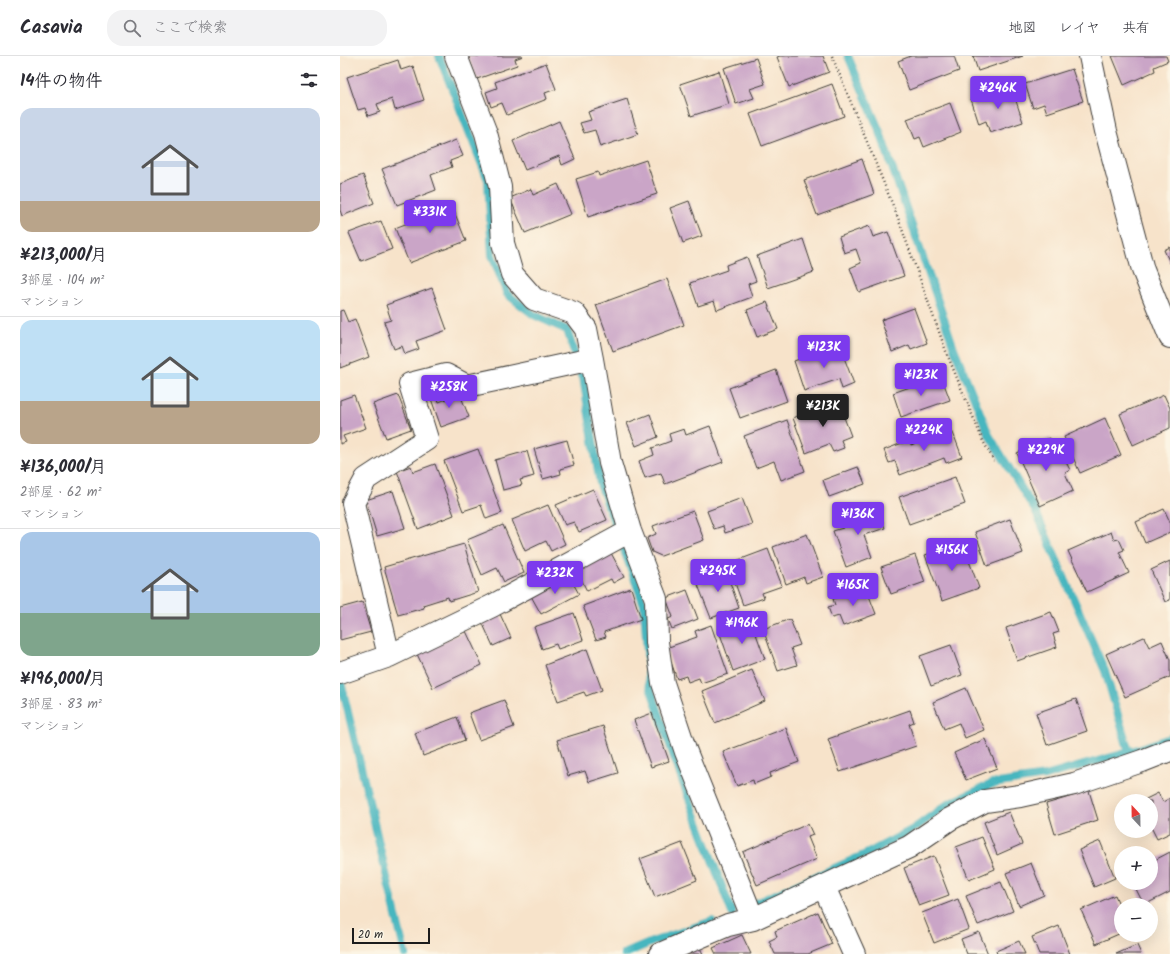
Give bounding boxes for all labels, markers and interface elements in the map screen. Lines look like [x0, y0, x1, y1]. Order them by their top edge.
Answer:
search box [107, 10, 387, 46]
text: Casavia [20, 13, 83, 43]
text: ここで検索 [153, 16, 228, 40]
icon: search [121, 17, 143, 39]
text: 地図 [1009, 17, 1037, 39]
text: レイヤ [1059, 17, 1100, 39]
text: 共有 [1122, 17, 1150, 39]
text: 14件の物件 [20, 68, 102, 95]
icon: filters [298, 69, 320, 91]
pin: ¥246K [970, 76, 1026, 110]
text: ¥246K [979, 78, 1017, 99]
icon: home [134, 134, 206, 206]
pin: ¥331K [402, 200, 458, 234]
text: ¥331K [413, 202, 447, 223]
text: ¥213,000/月 [20, 242, 107, 269]
text: 3部屋 · 104 m² [20, 270, 104, 291]
text: マンション [20, 292, 84, 313]
pin: ¥123K [796, 335, 852, 369]
text: ¥123K [807, 337, 841, 358]
icon: home [134, 346, 206, 418]
pin: ¥123K [893, 363, 949, 397]
text: ¥123K [904, 365, 938, 386]
pin: ¥258K [421, 375, 477, 409]
text: ¥258K [430, 377, 468, 398]
pin: ¥213K [795, 394, 851, 428]
text: ¥213K [806, 396, 840, 417]
pin: ¥224K [896, 418, 952, 452]
text: ¥224K [905, 420, 943, 441]
pin: ¥229K [1018, 438, 1074, 472]
text: ¥229K [1027, 440, 1065, 461]
text: ¥136,000/月 [20, 454, 107, 481]
text: 2部屋 · 62 m² [20, 482, 101, 503]
pin: ¥136K [830, 502, 886, 536]
text: マンション [20, 504, 84, 525]
text: ¥136K [841, 504, 875, 525]
pin: ¥156K [924, 538, 980, 572]
text: ¥156K [935, 540, 969, 561]
icon: home [134, 558, 206, 630]
pin: ¥245K [690, 559, 746, 593]
pin: ¥232K [527, 561, 583, 595]
text: ¥245K [699, 561, 737, 582]
text: ¥232K [536, 563, 574, 584]
pin: ¥165K [825, 573, 881, 607]
text: ¥165K [836, 575, 870, 596]
pin: ¥196K [714, 611, 770, 645]
text: ¥196K [725, 613, 759, 634]
text: ¥196,000/月 [20, 666, 106, 693]
text: 3部屋 · 83 m² [20, 694, 102, 715]
text: マンション [20, 716, 84, 737]
north arrow [1114, 794, 1158, 838]
map controls [1114, 794, 1158, 942]
button: + [1114, 846, 1158, 890]
button: − [1114, 898, 1158, 942]
scale bar [352, 926, 430, 945]
text: 20 m [358, 926, 383, 944]

